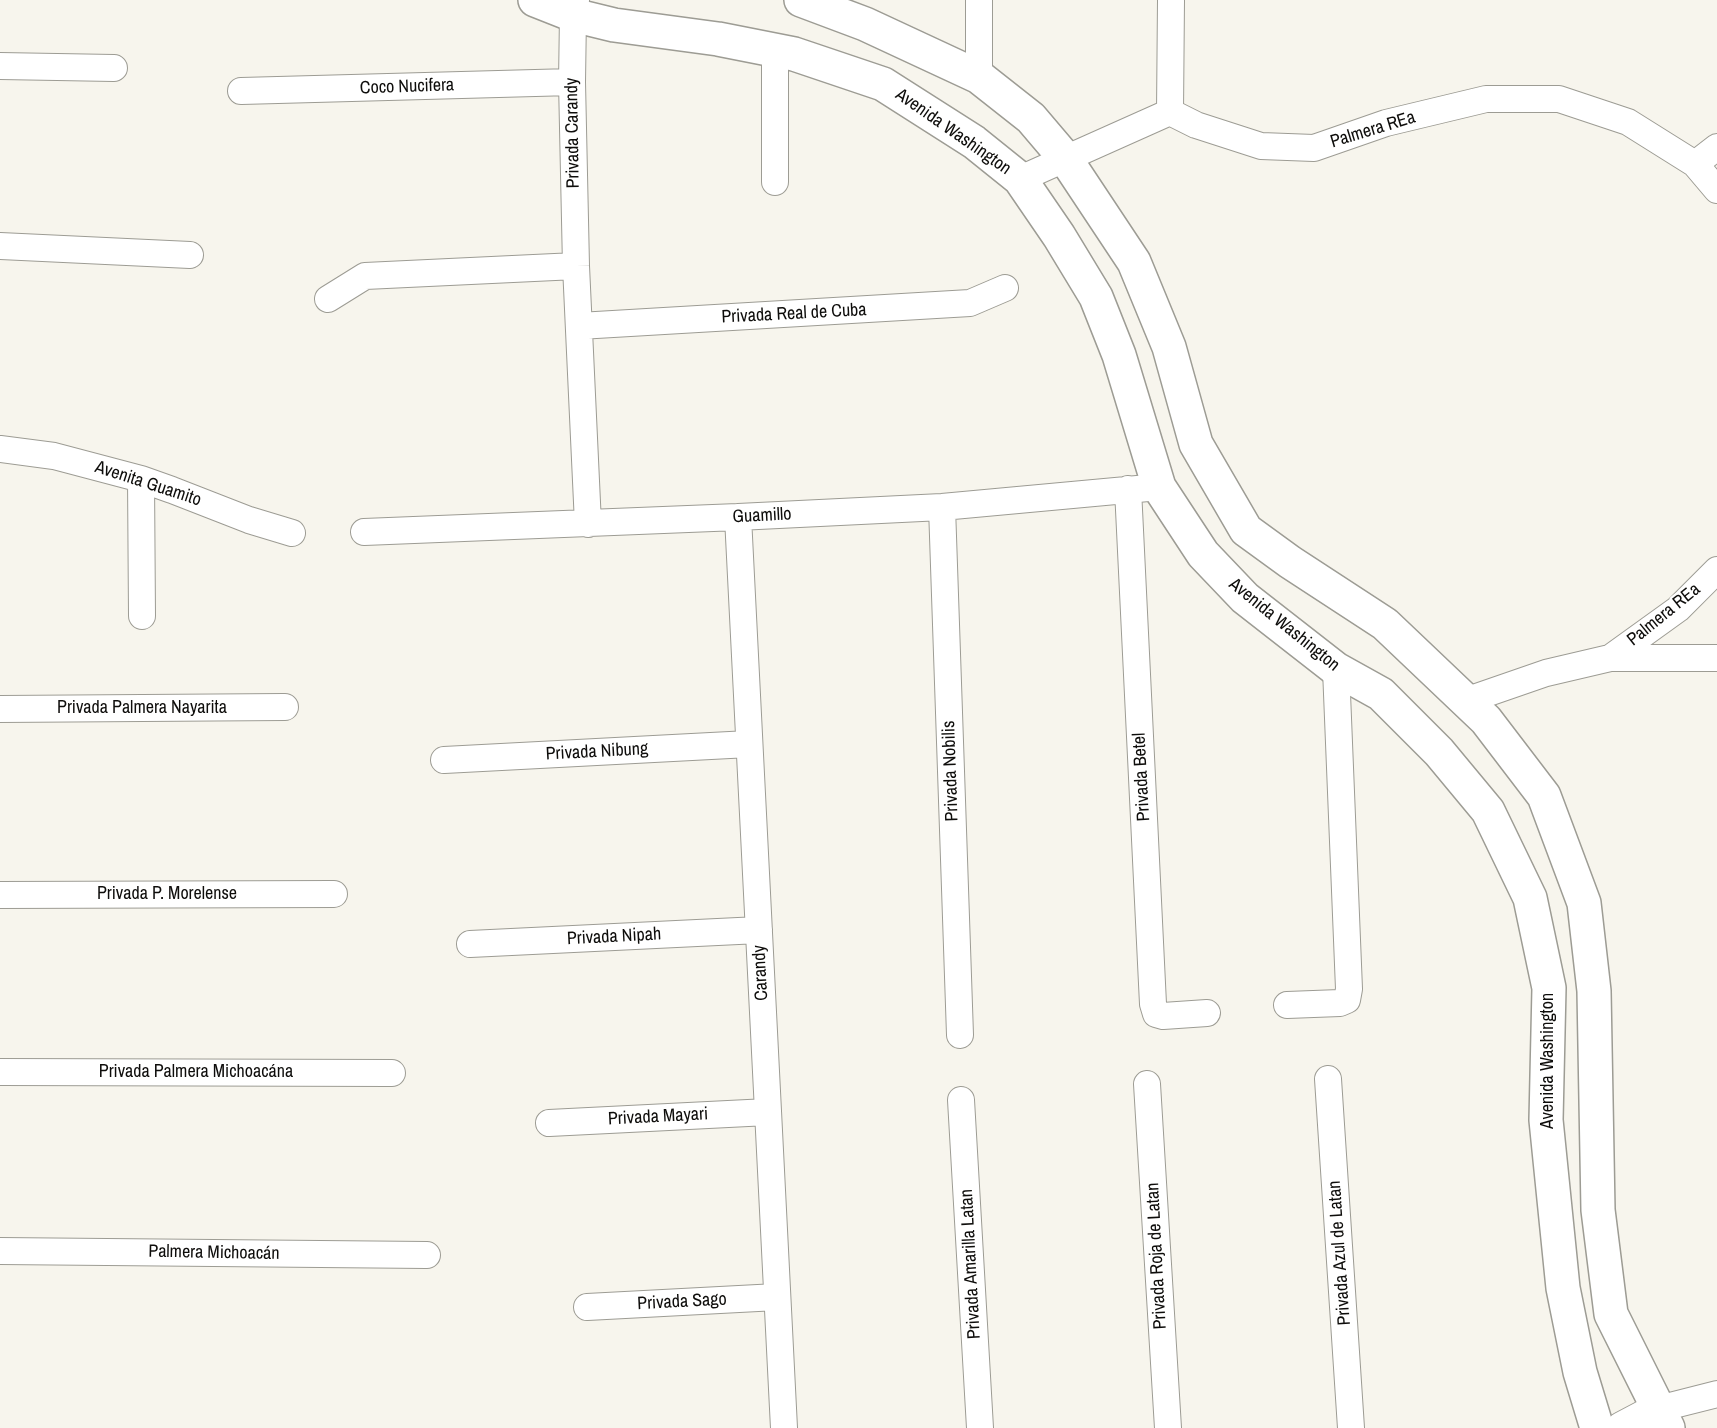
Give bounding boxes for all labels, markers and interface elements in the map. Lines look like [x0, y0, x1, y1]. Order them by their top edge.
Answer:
street label: Coco Nucifera [359, 75, 455, 99]
street label: Privada Carandy [561, 77, 585, 189]
street label: Avenida Washington [891, 84, 1015, 180]
street label: Palmera REa [1328, 107, 1418, 153]
street label: Privada Real de Cuba [721, 299, 867, 329]
street label: Avenita Guamito [92, 457, 204, 511]
street label: Guamillo [732, 504, 792, 528]
street label: Avenida Washington [1224, 574, 1344, 676]
street label: Palmera REa [1623, 579, 1705, 651]
street label: Privada Palmera Nayarita [57, 697, 227, 719]
street label: Privada Nobilis [938, 720, 964, 822]
street label: Privada Betel [1129, 732, 1155, 822]
street label: Privada Nibung [545, 739, 649, 765]
street label: Privada P. Morelense [97, 883, 237, 905]
street label: Privada Nipah [566, 924, 662, 950]
street label: Carandy [749, 945, 773, 1001]
street label: Avenida Washington [1537, 993, 1559, 1129]
street label: Privada Palmera Michoacána [99, 1061, 293, 1083]
street label: Privada Mayari [607, 1104, 709, 1130]
street label: Privada Azul de Latan [1324, 1180, 1356, 1326]
street label: Privada Roja de Latan [1142, 1182, 1172, 1330]
street label: Privada Amarilla Latan [956, 1188, 986, 1340]
street label: Palmera Michoacán [148, 1241, 280, 1265]
street label: Privada Sago [637, 1289, 727, 1315]

